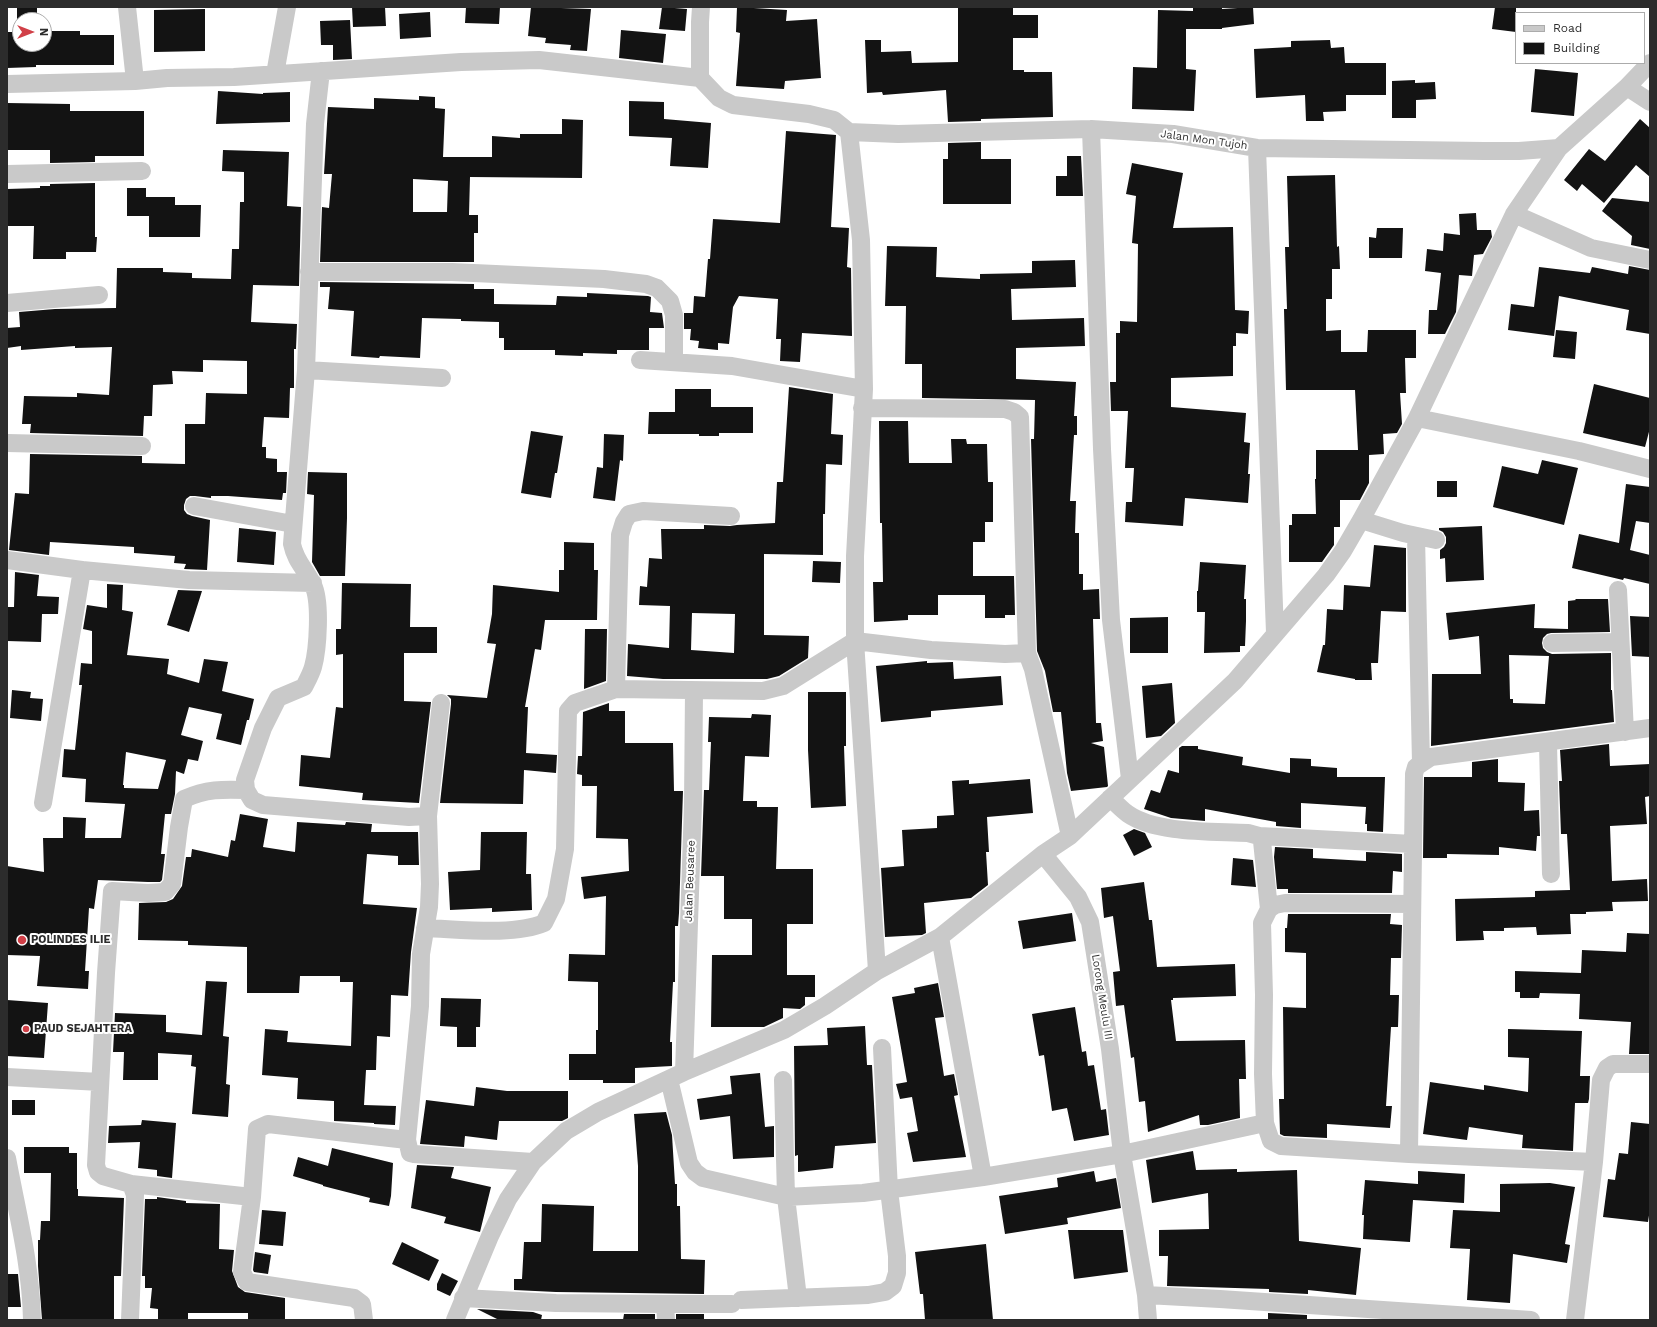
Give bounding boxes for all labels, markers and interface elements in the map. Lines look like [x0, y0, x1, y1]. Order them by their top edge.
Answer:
north arrow [12, 12, 52, 52]
legend [1515, 12, 1645, 64]
text: Road [1553, 21, 1582, 35]
text: N [37, 28, 50, 36]
text: Building [1553, 41, 1600, 55]
street label: Jalan Mon Tujoh [1160, 127, 1248, 153]
street label: Jalan Beusaree [682, 840, 698, 922]
place label: POLINDES ILIE [31, 933, 110, 947]
marker: POLINDES ILIE [16, 934, 28, 946]
street label: Lorong Meulu III [1089, 953, 1115, 1041]
place label: PAUD SEJAHTERA [34, 1022, 132, 1036]
marker: PAUD SEJAHTERA [21, 1024, 31, 1034]

